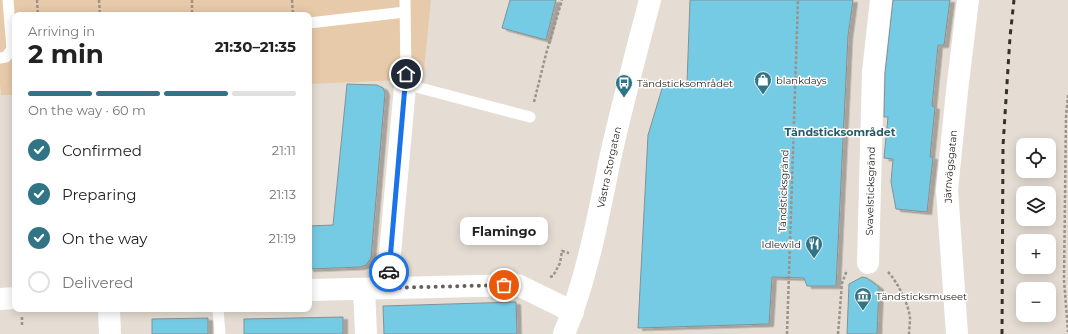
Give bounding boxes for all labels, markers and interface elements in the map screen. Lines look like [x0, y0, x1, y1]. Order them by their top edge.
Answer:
text: Arriving in [28, 23, 95, 39]
text: 21:30–21:35 [215, 37, 296, 56]
text: 2 min [28, 38, 104, 70]
pin [389, 57, 423, 91]
icon: home [395, 63, 417, 85]
shop icon: blankdays [753, 70, 773, 95]
bus stop icon: Tändsticksområdet [614, 73, 634, 98]
place label: blankdays [776, 74, 827, 87]
place label: Tändsticksområdet [637, 77, 733, 90]
text: On the way · 60 m [28, 102, 146, 118]
street label: Västra Storgatan [594, 125, 624, 209]
district label: Tändsticksområdet [784, 125, 896, 139]
street label: Järnvägsgatan [941, 129, 960, 205]
map controls [1016, 138, 1056, 322]
button: locate [1016, 138, 1056, 178]
icon: check [28, 139, 50, 161]
text: Confirmed [62, 141, 142, 160]
text: 21:11 [272, 142, 296, 158]
street label: Svavelsticksgränd [863, 146, 878, 236]
street label: Tändsticksgränd [776, 149, 791, 233]
icon: check [28, 183, 50, 205]
text: Preparing [62, 185, 137, 204]
text: 21:13 [269, 186, 296, 202]
button: layers [1016, 186, 1056, 226]
callout: Flamingo [460, 217, 548, 245]
text: Flamingo [472, 223, 536, 239]
icon: check [28, 227, 50, 249]
text: On the way [62, 229, 147, 248]
text: 21:19 [269, 230, 296, 246]
restaurant icon: Idlewild [804, 234, 824, 259]
button: + [1016, 234, 1056, 274]
place label: Idlewild [762, 238, 801, 251]
courier [369, 252, 409, 292]
icon: car [378, 261, 400, 283]
pin [487, 268, 521, 302]
text: Delivered [62, 273, 134, 292]
icon: bag [493, 274, 515, 296]
button: − [1016, 282, 1056, 322]
museum icon: Tändsticksmuseet [853, 286, 873, 311]
place label: Tändsticksmuseet [876, 290, 967, 303]

